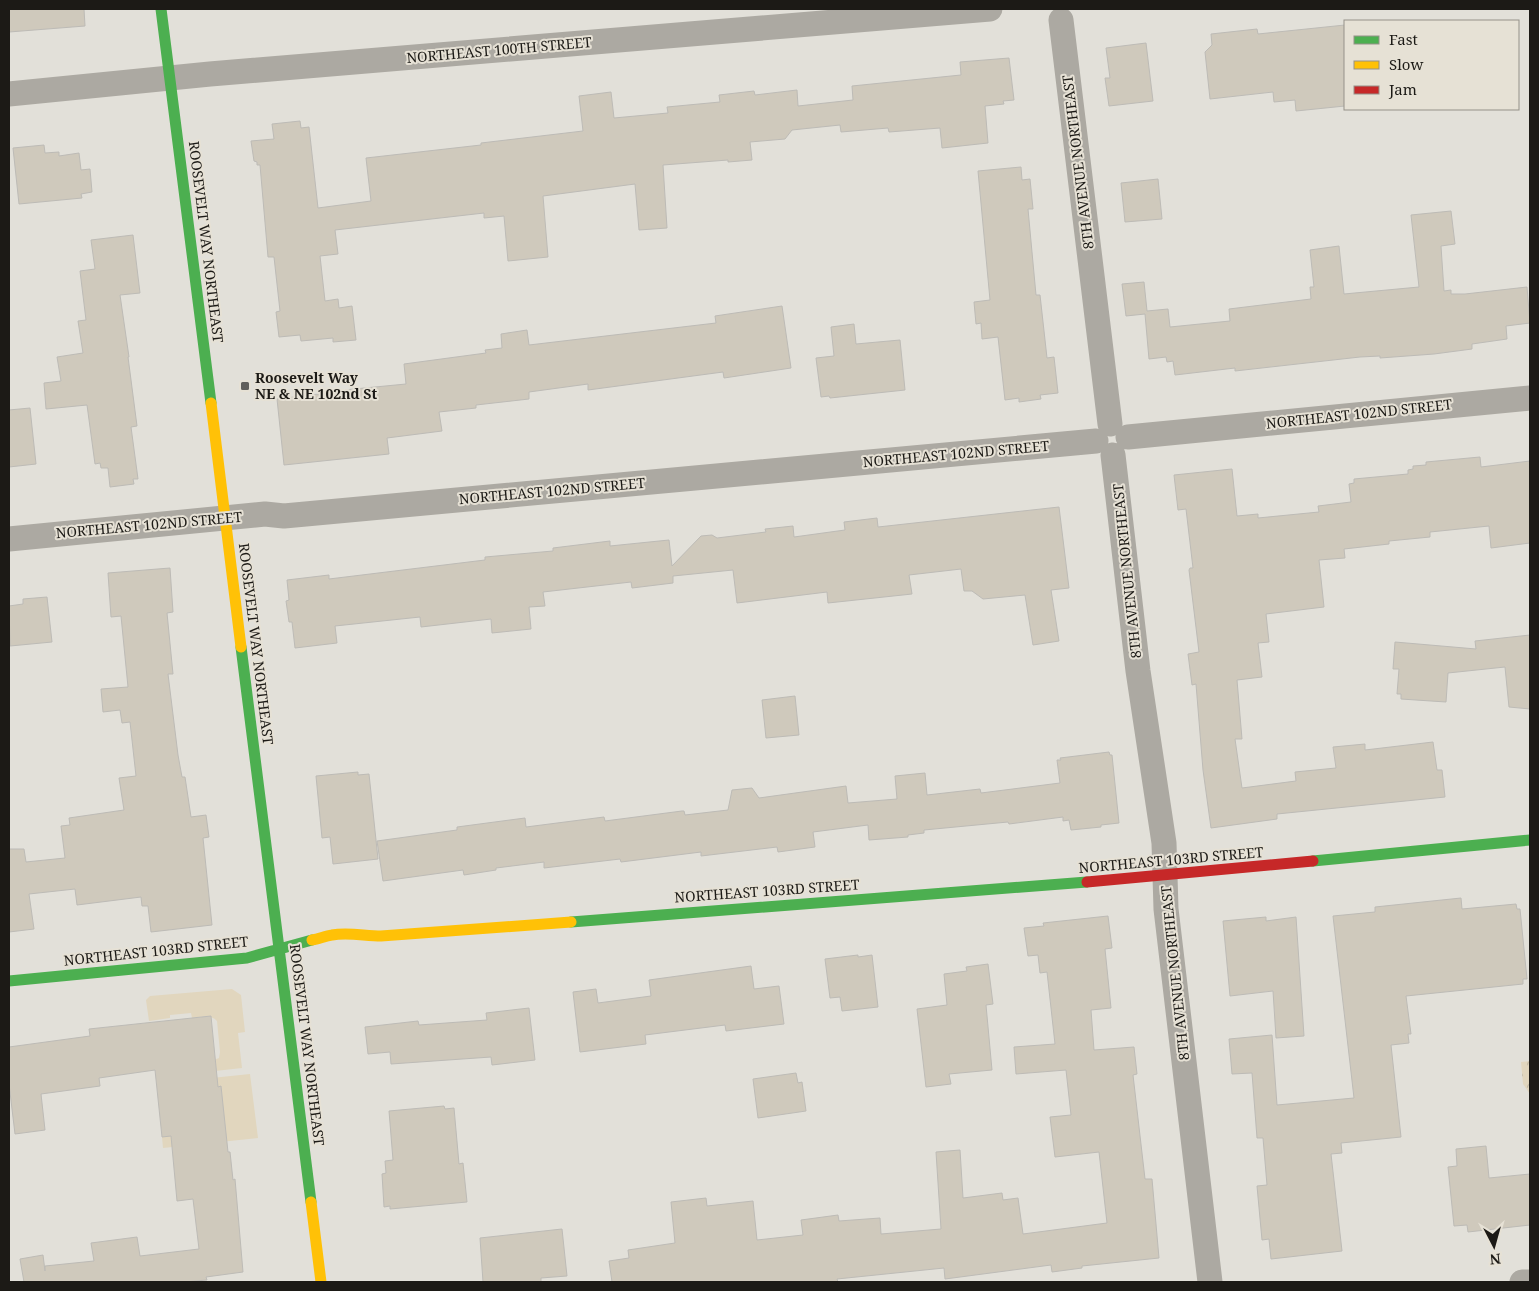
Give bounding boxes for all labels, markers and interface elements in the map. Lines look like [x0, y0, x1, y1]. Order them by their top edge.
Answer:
legend [1344, 20, 1519, 110]
text: Fast [1389, 29, 1418, 49]
street label: NORTHEAST 100TH STREET [406, 32, 593, 67]
text: Slow [1389, 54, 1423, 74]
street label: 8TH AVENUE NORTHEAST [1057, 73, 1098, 250]
text: Jam [1388, 79, 1417, 99]
street label: ROOSEVELT WAY NORTHEAST [185, 140, 228, 344]
place label: Roosevelt Way NE & NE 102nd St [255, 368, 377, 403]
marker: Roosevelt Way NE & NE 102nd St [239, 380, 251, 392]
street label: NORTHEAST 102ND STREET [1265, 394, 1453, 433]
street label: NORTHEAST 102ND STREET [862, 436, 1050, 471]
street label: NORTHEAST 102ND STREET [458, 473, 646, 508]
street label: 8TH AVENUE NORTHEAST [1108, 482, 1145, 659]
street label: NORTHEAST 102ND STREET [55, 507, 243, 542]
street label: ROOSEVELT WAY NORTHEAST [235, 542, 278, 746]
street label: NORTHEAST 103RD STREET [1078, 842, 1265, 877]
street label: NORTHEAST 103RD STREET [674, 875, 861, 906]
street label: 8TH AVENUE NORTHEAST [1156, 884, 1193, 1061]
street label: NORTHEAST 103RD STREET [63, 931, 250, 970]
street label: ROOSEVELT WAY NORTHEAST [286, 943, 329, 1147]
north arrow [1469, 1221, 1519, 1271]
text: N [1489, 1249, 1502, 1269]

